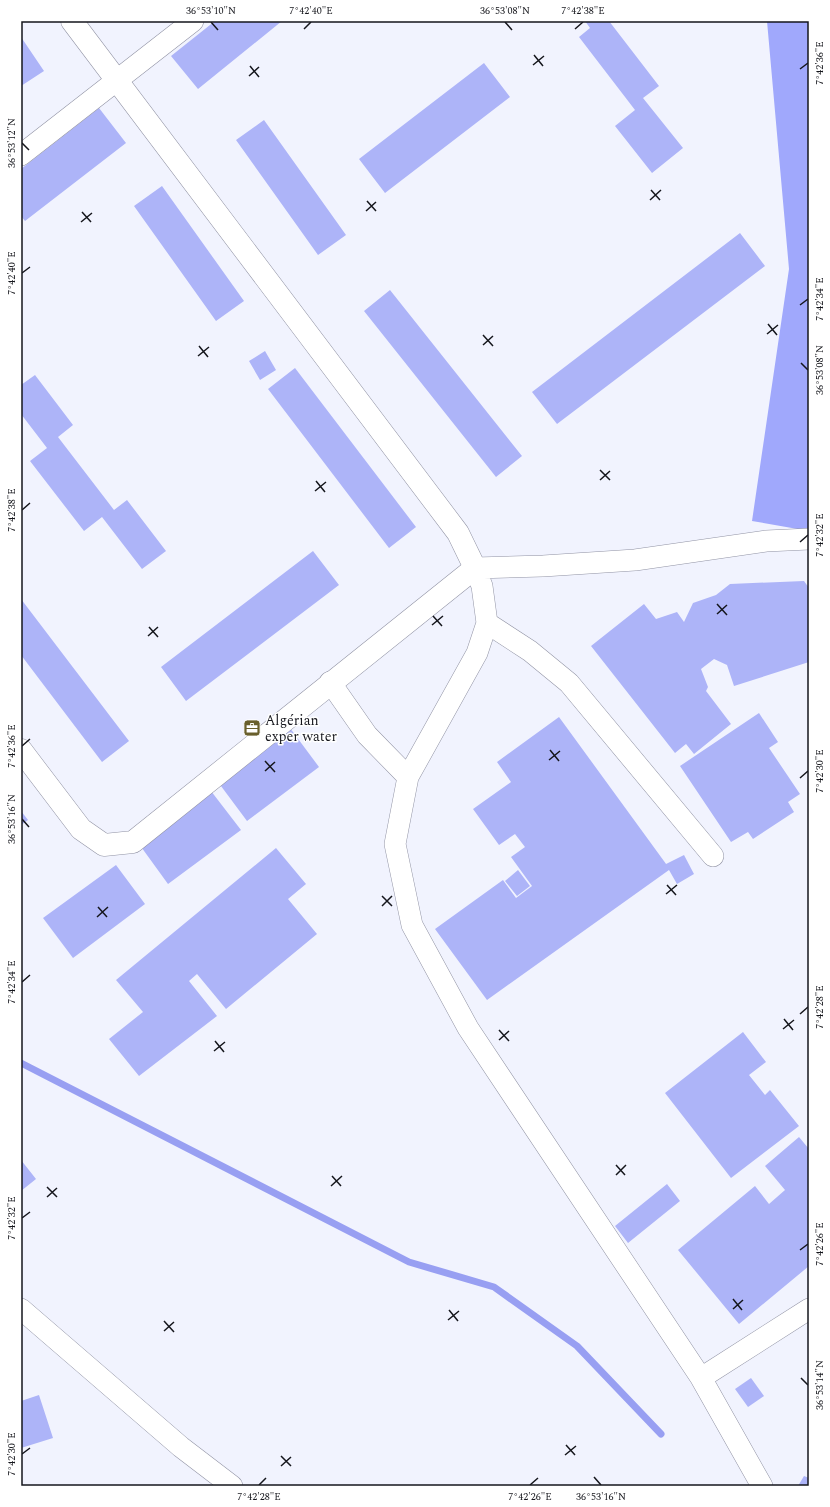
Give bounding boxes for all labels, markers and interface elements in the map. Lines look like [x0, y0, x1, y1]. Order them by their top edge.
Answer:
text: 36°53'10"N [186, 3, 236, 19]
text: 7°42'40"E [289, 3, 333, 19]
text: 36°53'08"N [480, 3, 530, 19]
text: 7°42'38"E [561, 3, 605, 19]
text: 7°42'36"E [812, 41, 828, 85]
text: 36°53'12"N [4, 118, 20, 168]
text: 7°42'40"E [4, 251, 20, 295]
text: 7°42'34"E [812, 277, 828, 321]
text: 36°53'08"N [812, 345, 828, 395]
text: 7°42'38"E [4, 488, 20, 532]
text: 7°42'32"E [812, 513, 828, 557]
place label: Algérian exper water [265, 710, 338, 747]
office icon: Algérian exper water [242, 718, 262, 738]
text: 7°42'36"E [4, 724, 20, 768]
text: 7°42'30"E [812, 749, 828, 793]
text: 36°53'16"N [4, 794, 20, 844]
text: 7°42'34"E [4, 960, 20, 1004]
text: 7°42'28"E [812, 985, 828, 1029]
text: 7°42'32"E [4, 1196, 20, 1240]
text: 7°42'26"E [812, 1222, 828, 1266]
text: 36°53'14"N [812, 1360, 828, 1410]
text: 7°42'30"E [4, 1432, 20, 1476]
text: 7°42'28"E [237, 1489, 281, 1505]
text: 7°42'26"E [508, 1489, 552, 1505]
text: 36°53'16"N [576, 1489, 626, 1505]

